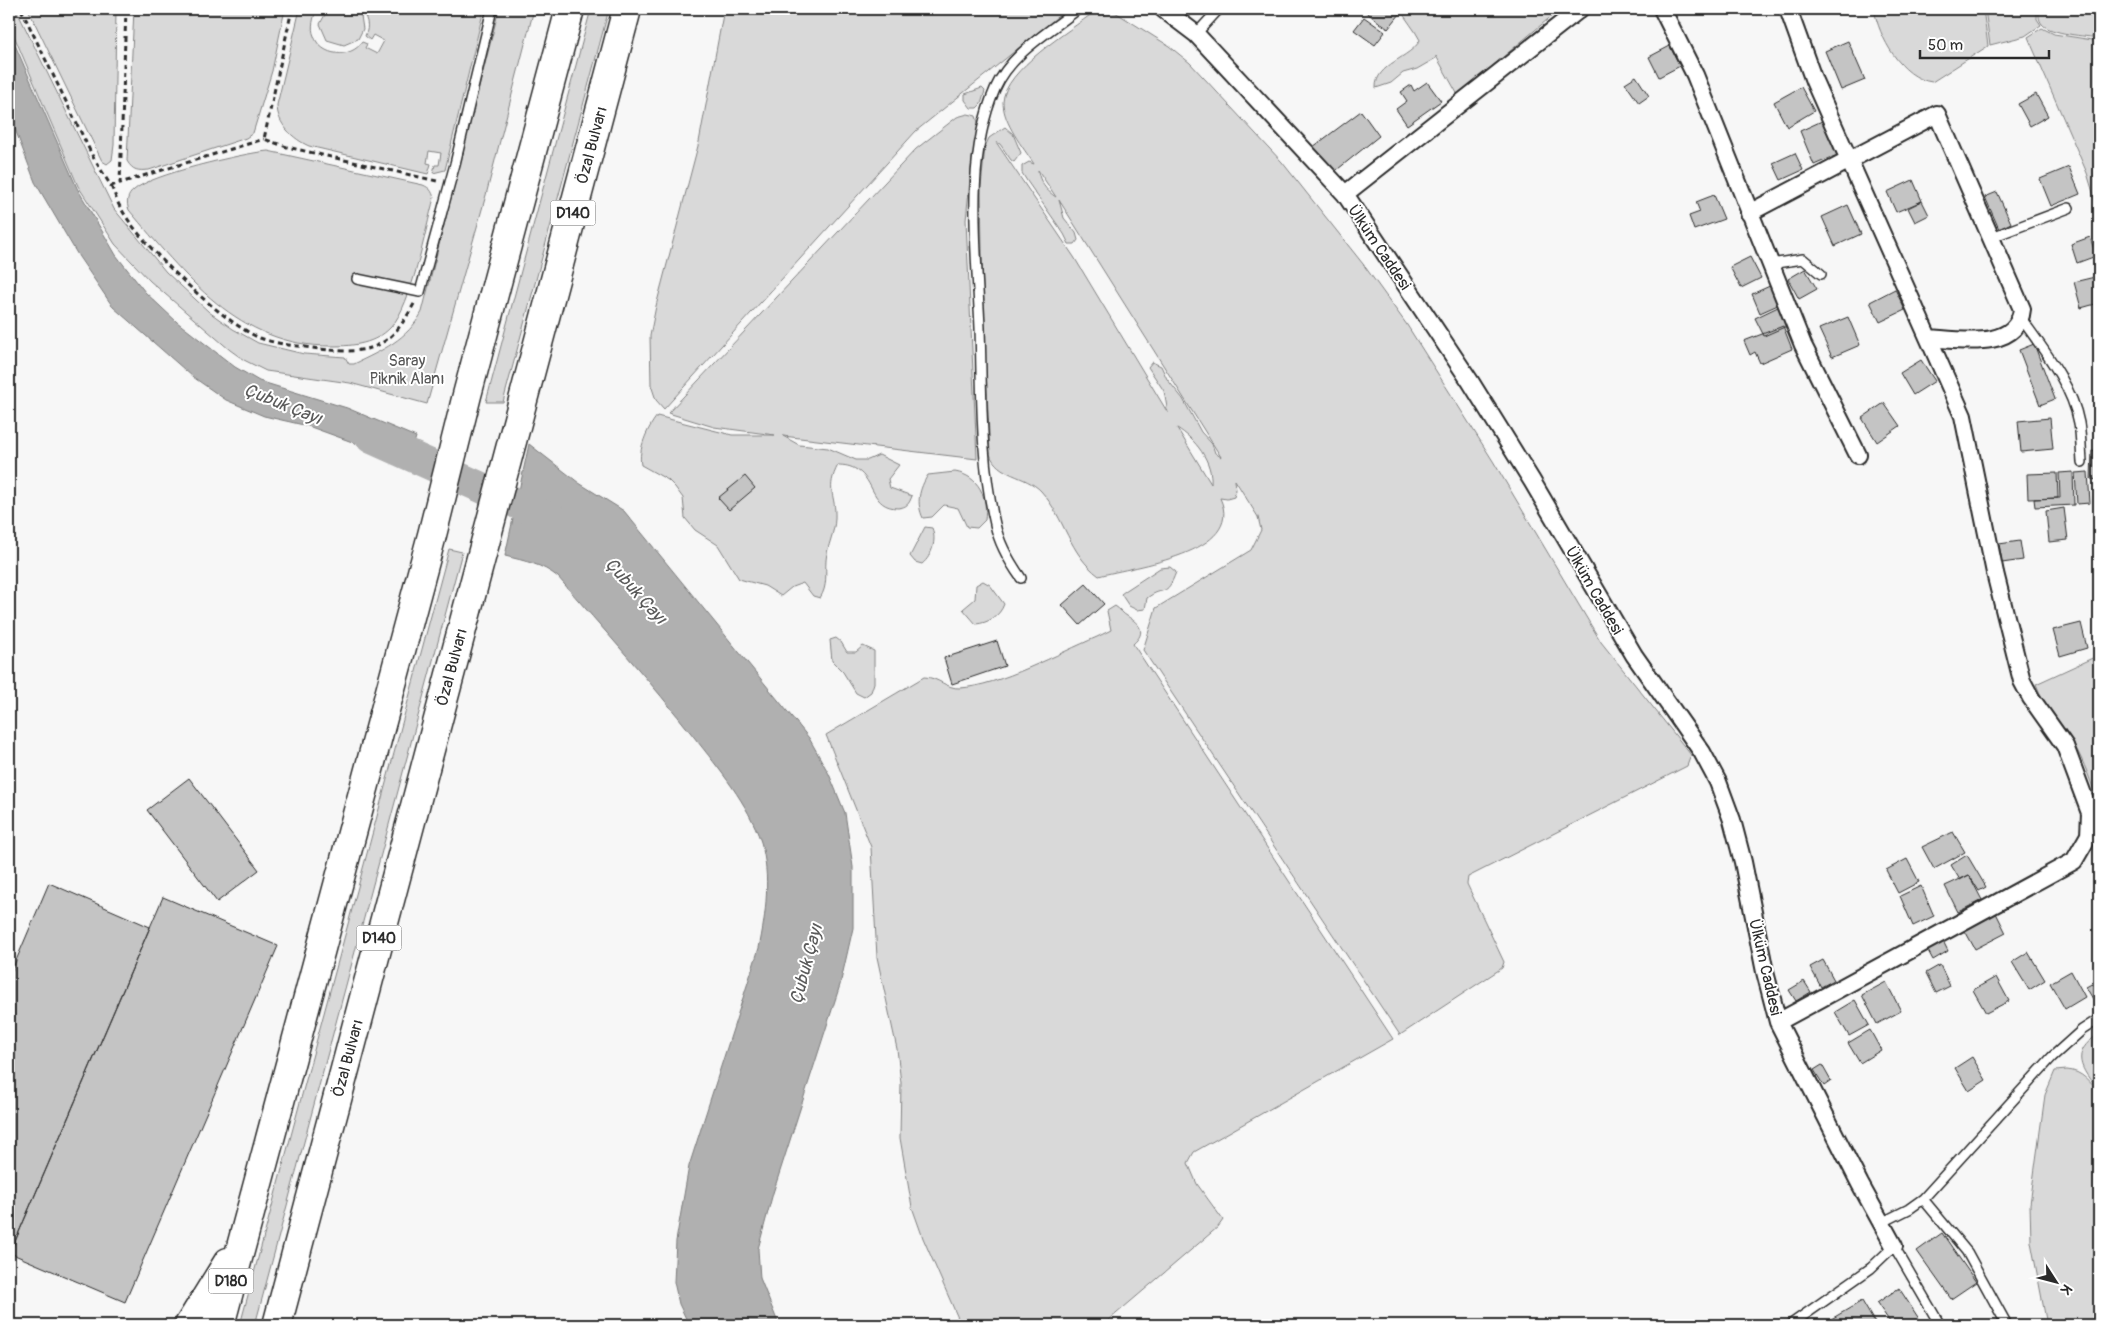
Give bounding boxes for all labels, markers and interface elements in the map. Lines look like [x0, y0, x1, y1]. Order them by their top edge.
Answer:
scale bar [1920, 28, 2049, 60]
text: 50 m [1928, 36, 1963, 55]
street label: Özal Bulvarı [572, 104, 612, 186]
road number: D140 [550, 200, 596, 226]
street label: Ülküm Caddesi [1343, 201, 1415, 294]
park label: Saray Piknik Alanı [370, 351, 444, 389]
water label: Çubuk Çayı [241, 378, 326, 431]
street label: Ülküm Caddesi [1561, 543, 1627, 638]
water label: Çubuk Çayı [600, 553, 672, 630]
street label: Özal Bulvarı [432, 626, 472, 708]
street label: Ülküm Caddesi [1744, 917, 1786, 1018]
water label: Çubuk Çayı [785, 921, 828, 1007]
road number: D140 [356, 926, 402, 950]
street label: Özal Bulvarı [328, 1017, 368, 1099]
north arrow [2030, 1256, 2080, 1306]
road number: D180 [208, 1268, 254, 1294]
text: K [2056, 1281, 2075, 1298]

